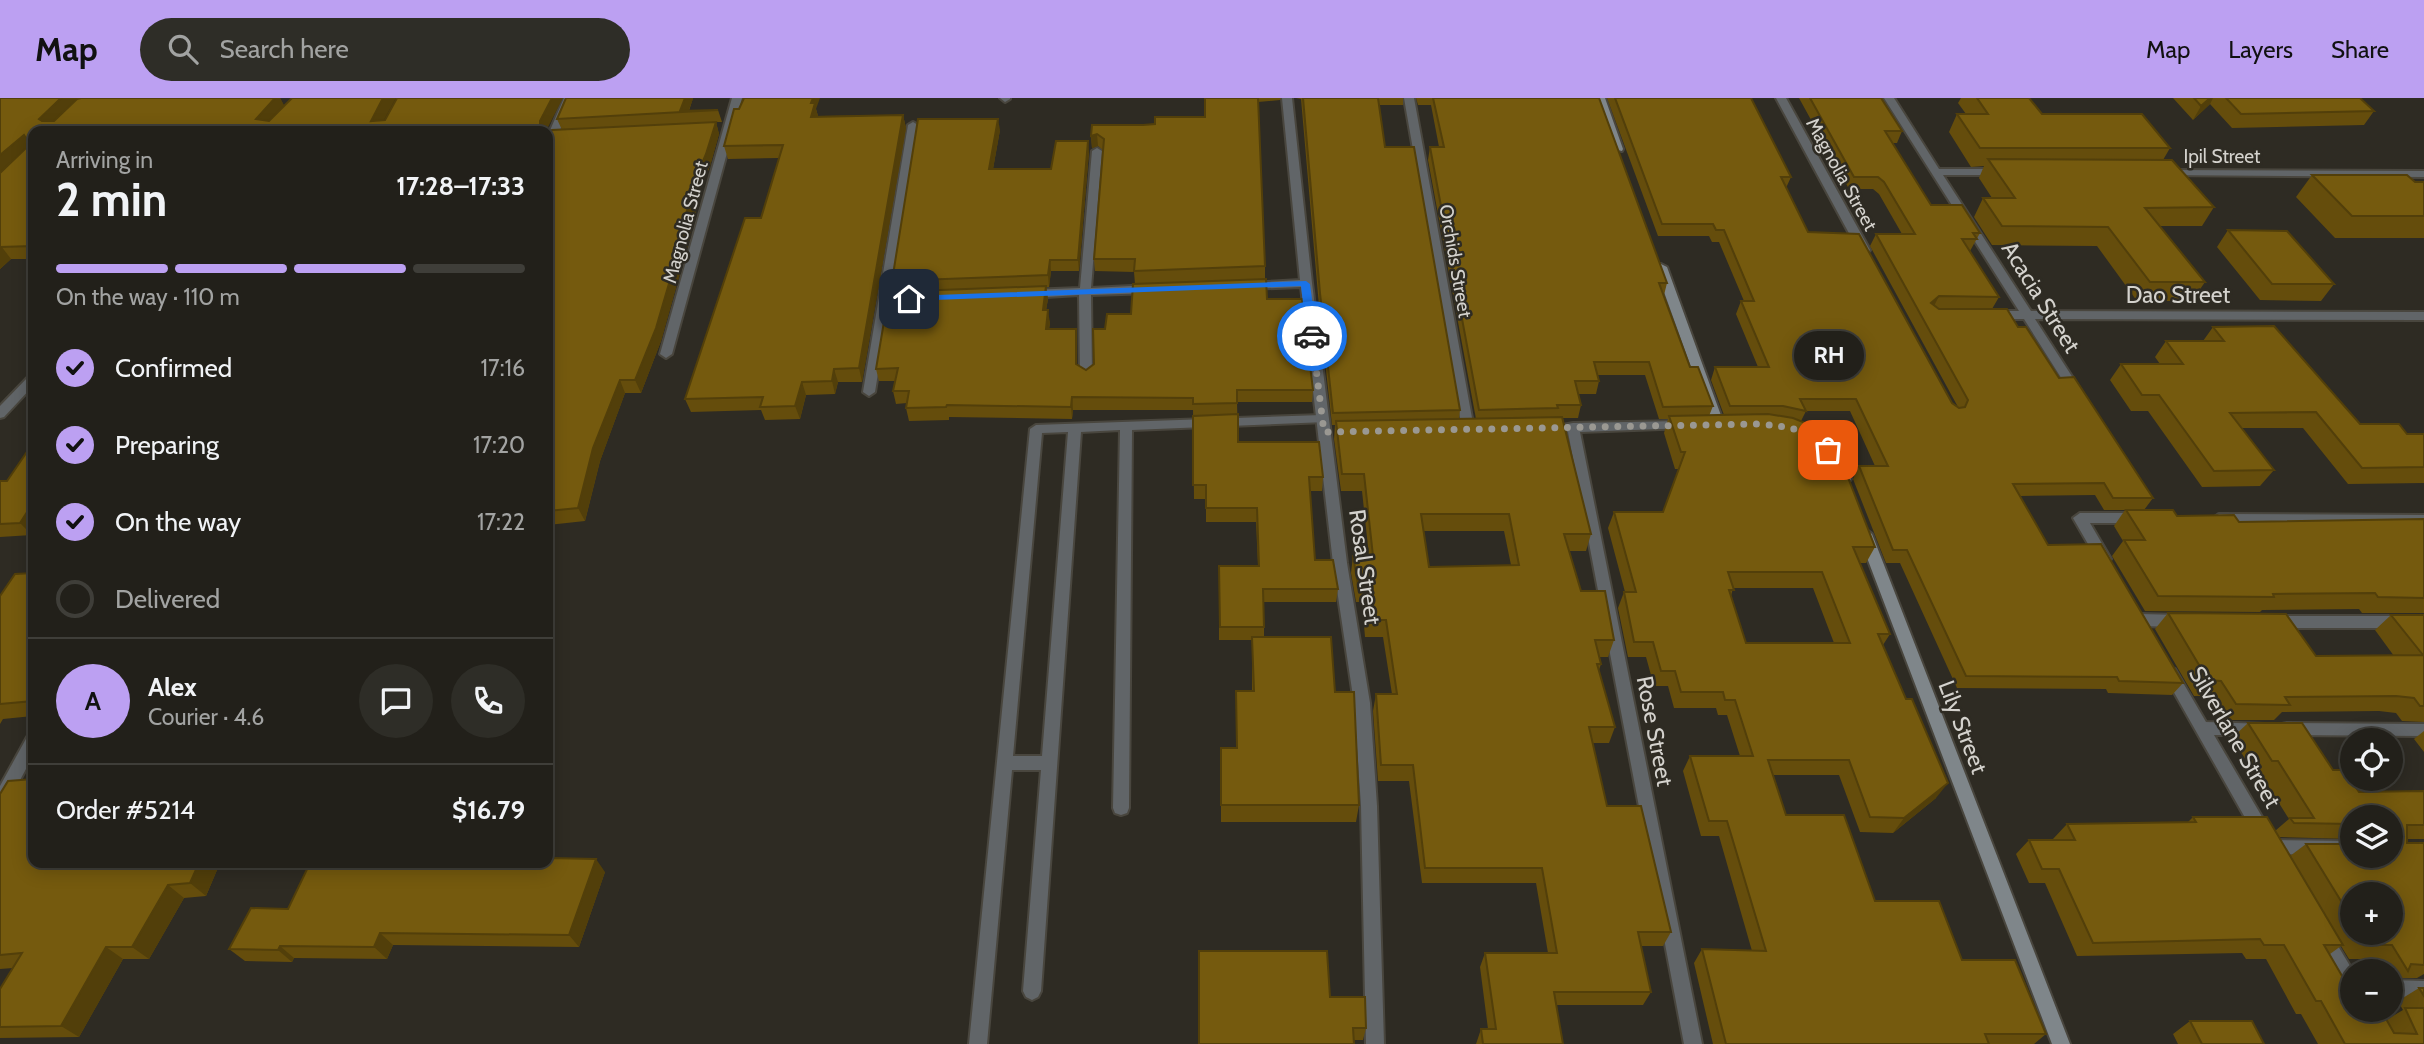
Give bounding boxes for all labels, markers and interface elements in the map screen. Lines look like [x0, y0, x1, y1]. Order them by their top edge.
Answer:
search box [140, 18, 630, 81]
text: Map [35, 29, 98, 69]
icon: search [164, 30, 202, 68]
text: Search here [220, 33, 349, 65]
text: Map [2146, 35, 2190, 64]
text: Layers [2228, 35, 2293, 64]
text: Share [2331, 35, 2389, 64]
street label: Magnolia Street [1801, 114, 1882, 235]
street label: Ipil Street [2184, 145, 2261, 168]
text: Arriving in [56, 146, 153, 174]
street label: Magnolia Street [658, 158, 713, 286]
text: 17:28–17:33 [396, 170, 525, 202]
text: 2 min [56, 172, 167, 228]
street label: Orchids Street [1434, 203, 1477, 320]
street label: Acacia Street [1996, 236, 2086, 358]
pin [879, 269, 939, 329]
icon: home [890, 280, 928, 318]
street label: Dao Street [2126, 281, 2231, 309]
text: On the way · 110 m [56, 283, 240, 311]
courier [1277, 301, 1347, 371]
icon: car [1293, 317, 1331, 355]
callout: RH [1793, 331, 1863, 380]
text: RH [1813, 341, 1845, 369]
icon: check [56, 349, 94, 387]
text: Confirmed [115, 352, 232, 384]
text: 17:16 [481, 354, 525, 382]
pin [1798, 420, 1858, 480]
icon: check [56, 426, 94, 464]
text: Preparing [115, 429, 219, 461]
text: 17:20 [473, 431, 525, 459]
icon: bag [1809, 431, 1847, 469]
icon: check [56, 503, 94, 541]
text: On the way [115, 506, 241, 538]
street label: Rosal Street [1343, 507, 1387, 627]
text: 17:22 [477, 508, 525, 536]
text: Delivered [115, 583, 220, 615]
street label: Silverlane Street [2183, 661, 2287, 813]
button: chat [359, 664, 433, 738]
button: phone [451, 664, 525, 738]
text: Alex [148, 671, 197, 703]
street label: Rose Street [1631, 674, 1679, 789]
street label: Lily Street [1932, 676, 1994, 778]
text: A [85, 685, 101, 717]
text: Courier · 4.6 [148, 703, 264, 731]
map controls [2340, 728, 2403, 1022]
button: locate [2340, 728, 2403, 791]
text: Order #5214 [56, 794, 195, 826]
text: $16.79 [452, 794, 525, 826]
button: layers [2340, 805, 2403, 868]
button: + [2340, 882, 2403, 945]
button: − [2340, 959, 2403, 1022]

